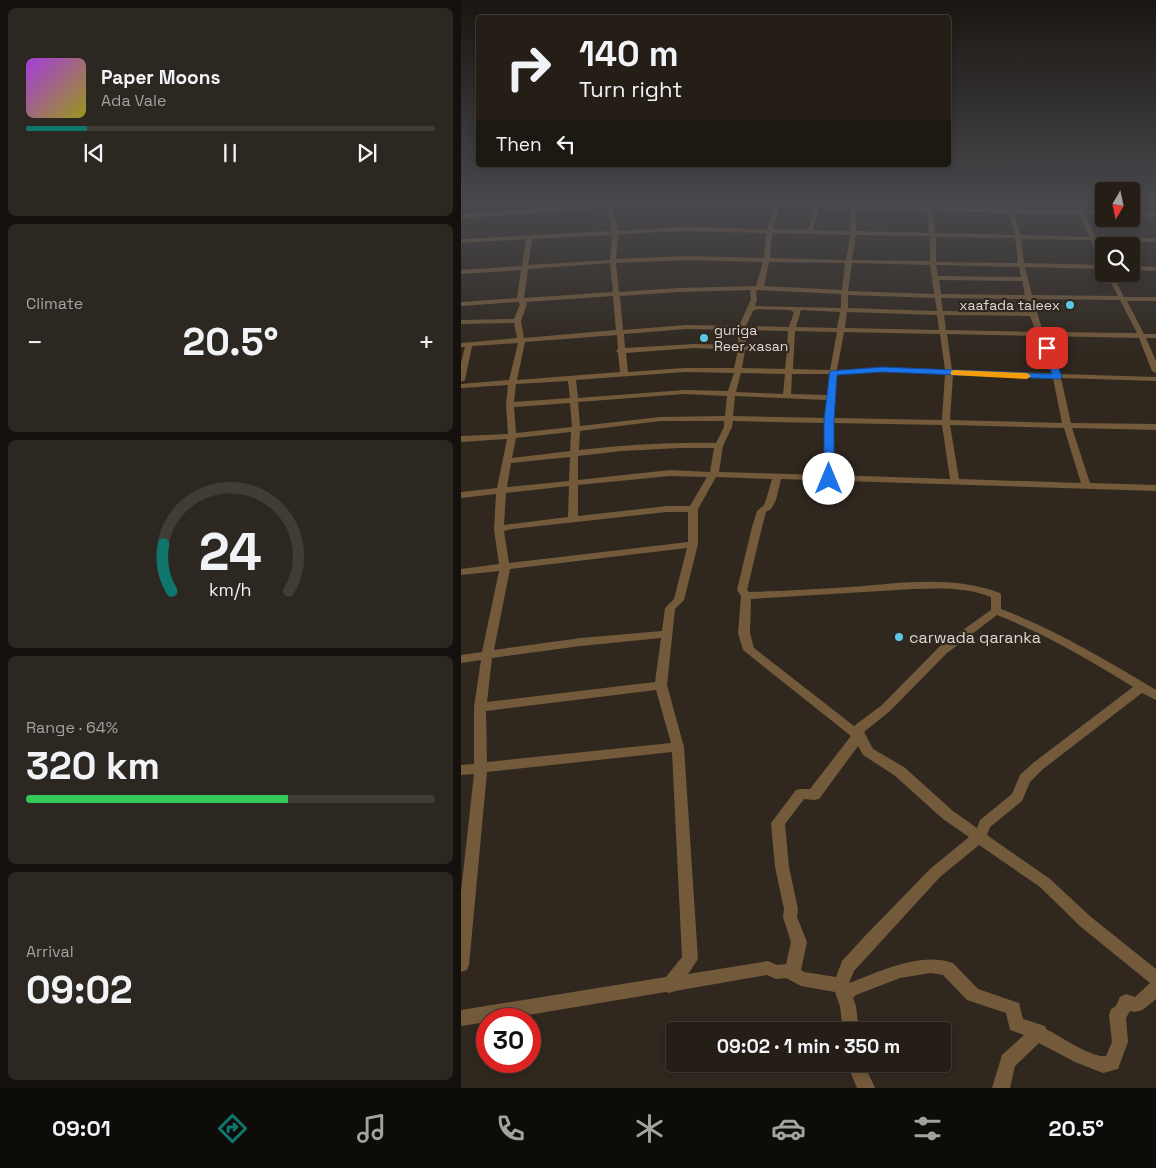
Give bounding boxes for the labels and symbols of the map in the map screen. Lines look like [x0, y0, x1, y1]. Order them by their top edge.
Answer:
north arrow [1095, 182, 1140, 228]
place label: xaafada taleex [959, 296, 1060, 314]
marker: xaafada taleex [1064, 299, 1076, 311]
place label: guriga Reer xasan [714, 321, 788, 355]
pin [1026, 327, 1068, 369]
marker: guriga Reer xasan [698, 332, 710, 344]
position arrow [802, 452, 854, 504]
place label: carwada qaranka [909, 627, 1041, 648]
marker: carwada qaranka [893, 631, 905, 643]
speed limit sign: 30 [476, 1008, 541, 1073]

